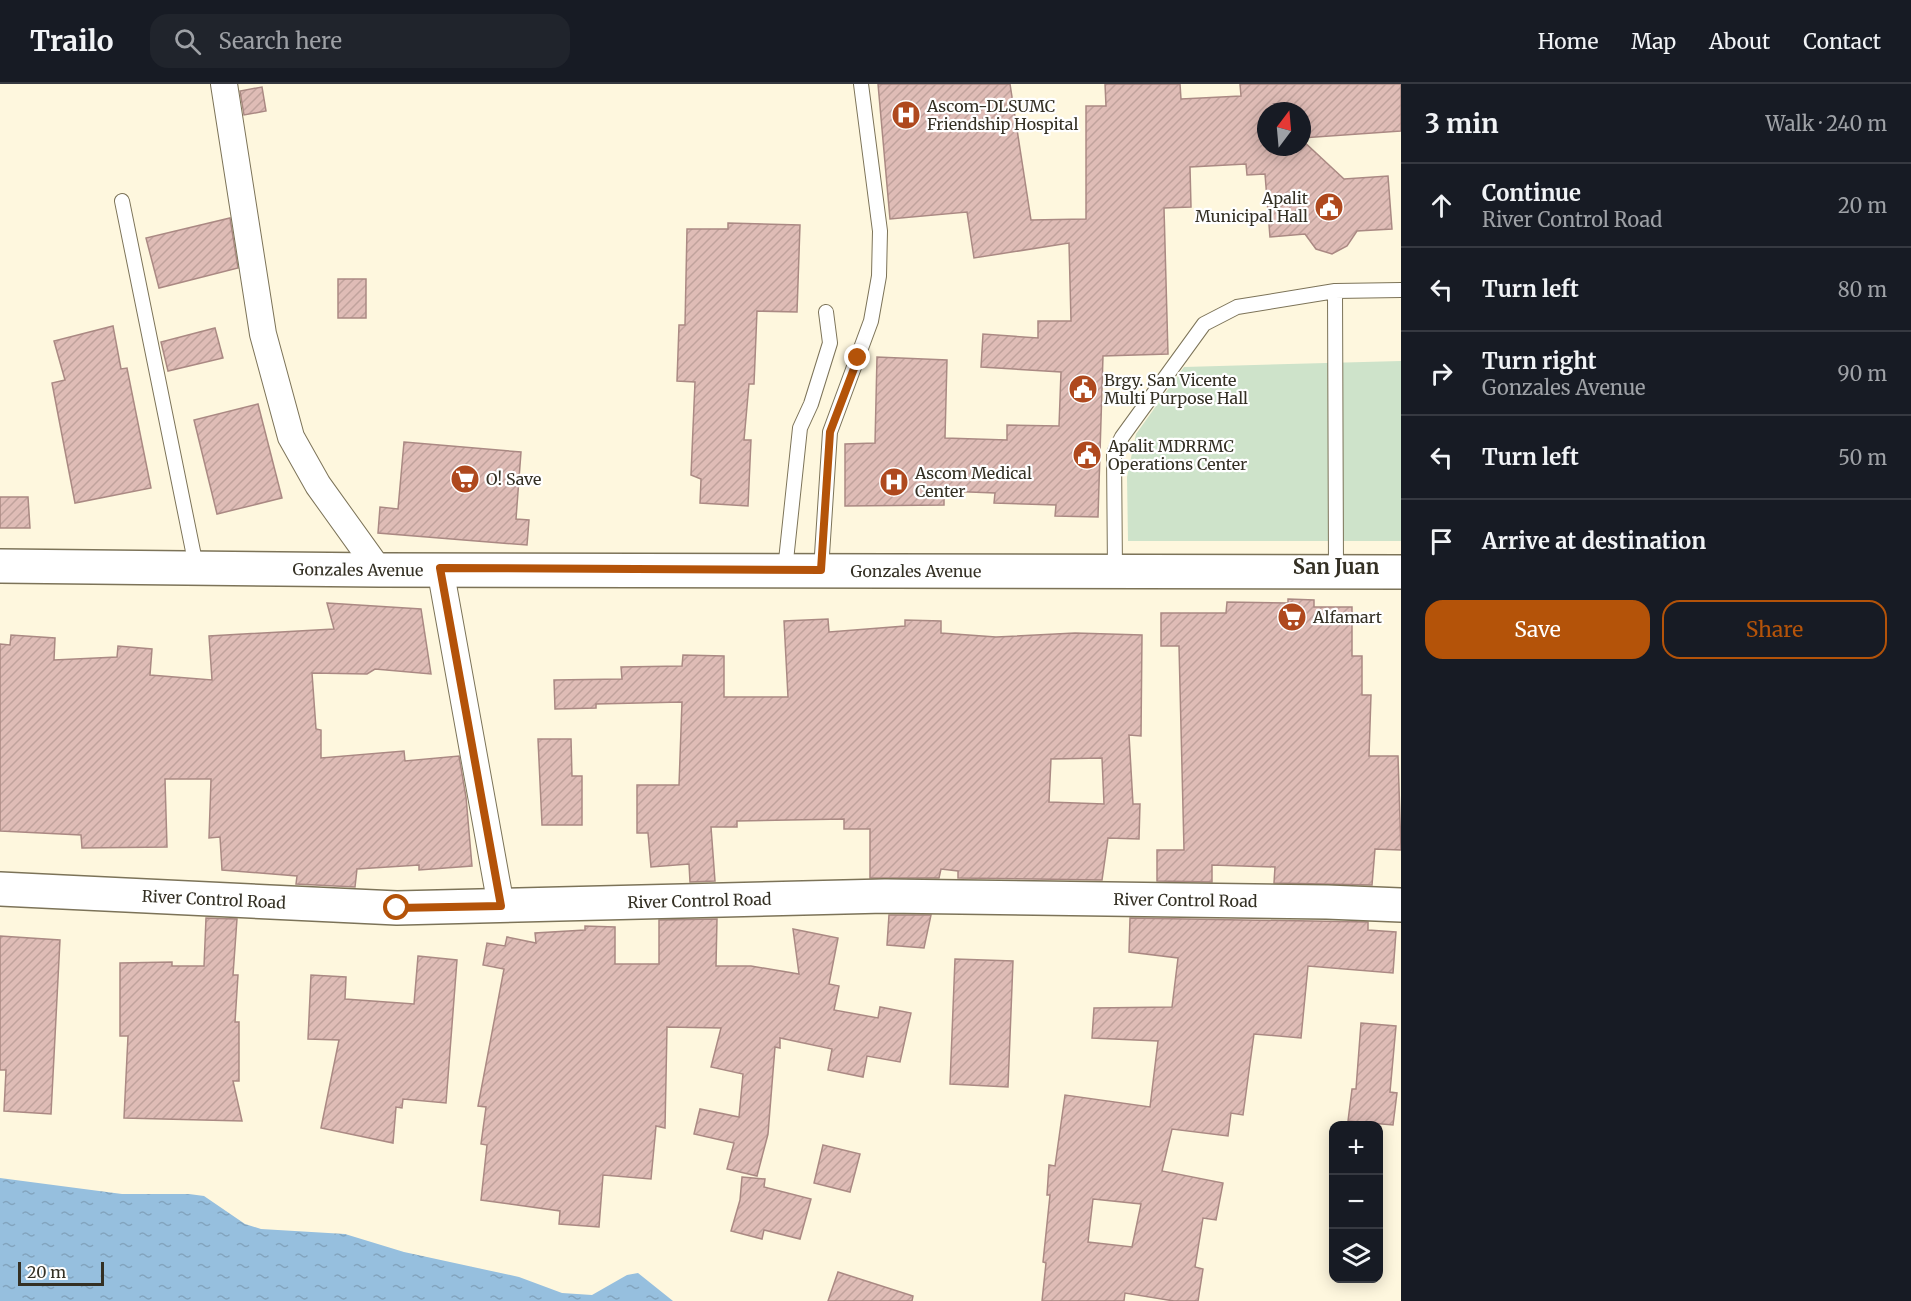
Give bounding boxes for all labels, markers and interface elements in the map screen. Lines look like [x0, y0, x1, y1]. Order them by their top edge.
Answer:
search box [150, 14, 570, 68]
text: Trailo [30, 23, 114, 59]
icon: search [171, 25, 204, 58]
text: Search here [219, 27, 342, 55]
text: Home [1538, 28, 1598, 55]
text: Map [1631, 28, 1676, 55]
text: About [1709, 28, 1770, 55]
text: Contact [1803, 28, 1881, 55]
place label: Ascom-DLSUMC Friendship Hospital [926, 96, 1079, 134]
hospital icon: Ascom-DLSUMC Friendship Hospital [890, 99, 922, 131]
north arrow [1257, 102, 1311, 156]
text: 3 min [1425, 107, 1499, 140]
text: Walk · 240 m [1766, 111, 1887, 136]
text: Continue [1482, 179, 1581, 207]
place label: Apalit Municipal Hall [1195, 188, 1309, 226]
icon: ahead [1425, 189, 1458, 222]
public building icon: Apalit Municipal Hall [1313, 191, 1345, 223]
text: 20 m [1838, 193, 1887, 218]
text: River Control Road [1482, 207, 1662, 232]
icon: left [1425, 273, 1458, 306]
text: Turn left [1482, 275, 1579, 303]
text: 80 m [1838, 277, 1887, 302]
route end [844, 344, 870, 370]
text: Turn right [1482, 347, 1596, 375]
icon: right [1425, 357, 1458, 390]
text: 90 m [1837, 361, 1887, 386]
place label: Brgy. San Vicente Multi Purpose Hall [1104, 370, 1248, 408]
public building icon: Brgy. San Vicente Multi Purpose Hall [1067, 373, 1099, 405]
text: Gonzales Avenue [1482, 375, 1646, 400]
place label: Apalit MDRRMC Operations Center [1107, 436, 1247, 474]
public building icon: Apalit MDRRMC Operations Center [1071, 439, 1103, 471]
icon: left [1425, 441, 1458, 474]
text: Turn left [1482, 443, 1579, 471]
text: 50 m [1838, 445, 1887, 470]
supermarket icon: O! Save [449, 463, 481, 495]
place label: Ascom Medical Center [914, 463, 1032, 501]
hospital icon: Ascom Medical Center [878, 466, 910, 498]
place label: O! Save [486, 469, 541, 489]
icon: arrive [1425, 525, 1458, 558]
text: Arrive at destination [1482, 527, 1706, 555]
district label: San Juan [1293, 554, 1380, 579]
street label: Gonzales Avenue [292, 559, 423, 580]
street label: Gonzales Avenue [850, 561, 981, 581]
button: Save [1425, 600, 1650, 659]
button: Share [1662, 600, 1887, 659]
supermarket icon: Alfamart [1276, 601, 1308, 633]
place label: Alfamart [1312, 607, 1383, 627]
street label: River Control Road [141, 886, 287, 913]
street label: River Control Road [627, 889, 772, 912]
street label: River Control Road [1113, 889, 1258, 911]
route start [383, 894, 409, 920]
map controls [1329, 1121, 1383, 1283]
button: + [1329, 1121, 1383, 1175]
button: − [1329, 1175, 1383, 1229]
button: layers [1329, 1229, 1383, 1283]
scale bar [18, 1259, 104, 1286]
text: 20 m [27, 1262, 66, 1282]

